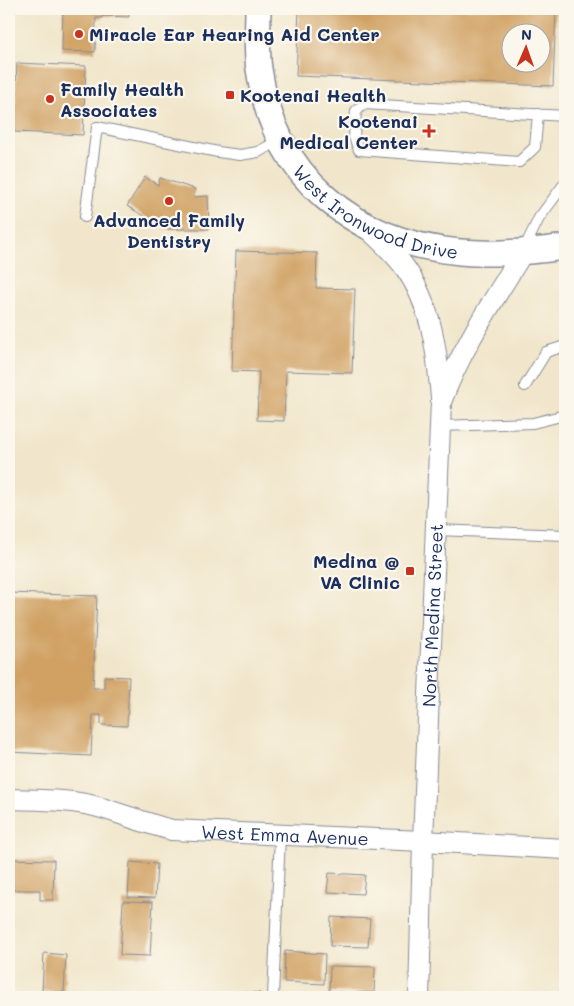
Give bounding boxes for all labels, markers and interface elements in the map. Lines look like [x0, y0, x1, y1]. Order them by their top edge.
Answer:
place label: Miracle Ear Hearing Aid Center [89, 22, 380, 46]
north arrow [502, 22, 552, 72]
text: N [521, 25, 532, 44]
marker: Miracle Ear Hearing Aid Center [73, 28, 85, 40]
place label: Family Health Associates [60, 77, 184, 122]
place label: Kootenai Health [240, 83, 386, 107]
marker: Kootenai Health [224, 89, 236, 101]
marker: Family Health Associates [44, 93, 56, 105]
place label: Kootenai Medical Center [280, 109, 418, 154]
marker: Kootenai Medical Center [422, 124, 436, 138]
street label: West Ironwood Drive [288, 160, 459, 264]
marker: Advanced Family Dentistry [163, 195, 175, 207]
place label: Advanced Family Dentistry [93, 208, 245, 253]
street label: North Medina Street [417, 523, 448, 707]
place label: Medina @ VA Clinic [313, 549, 400, 594]
marker: Medina @ VA Clinic [404, 565, 416, 577]
street label: West Emma Avenue [200, 819, 369, 851]

